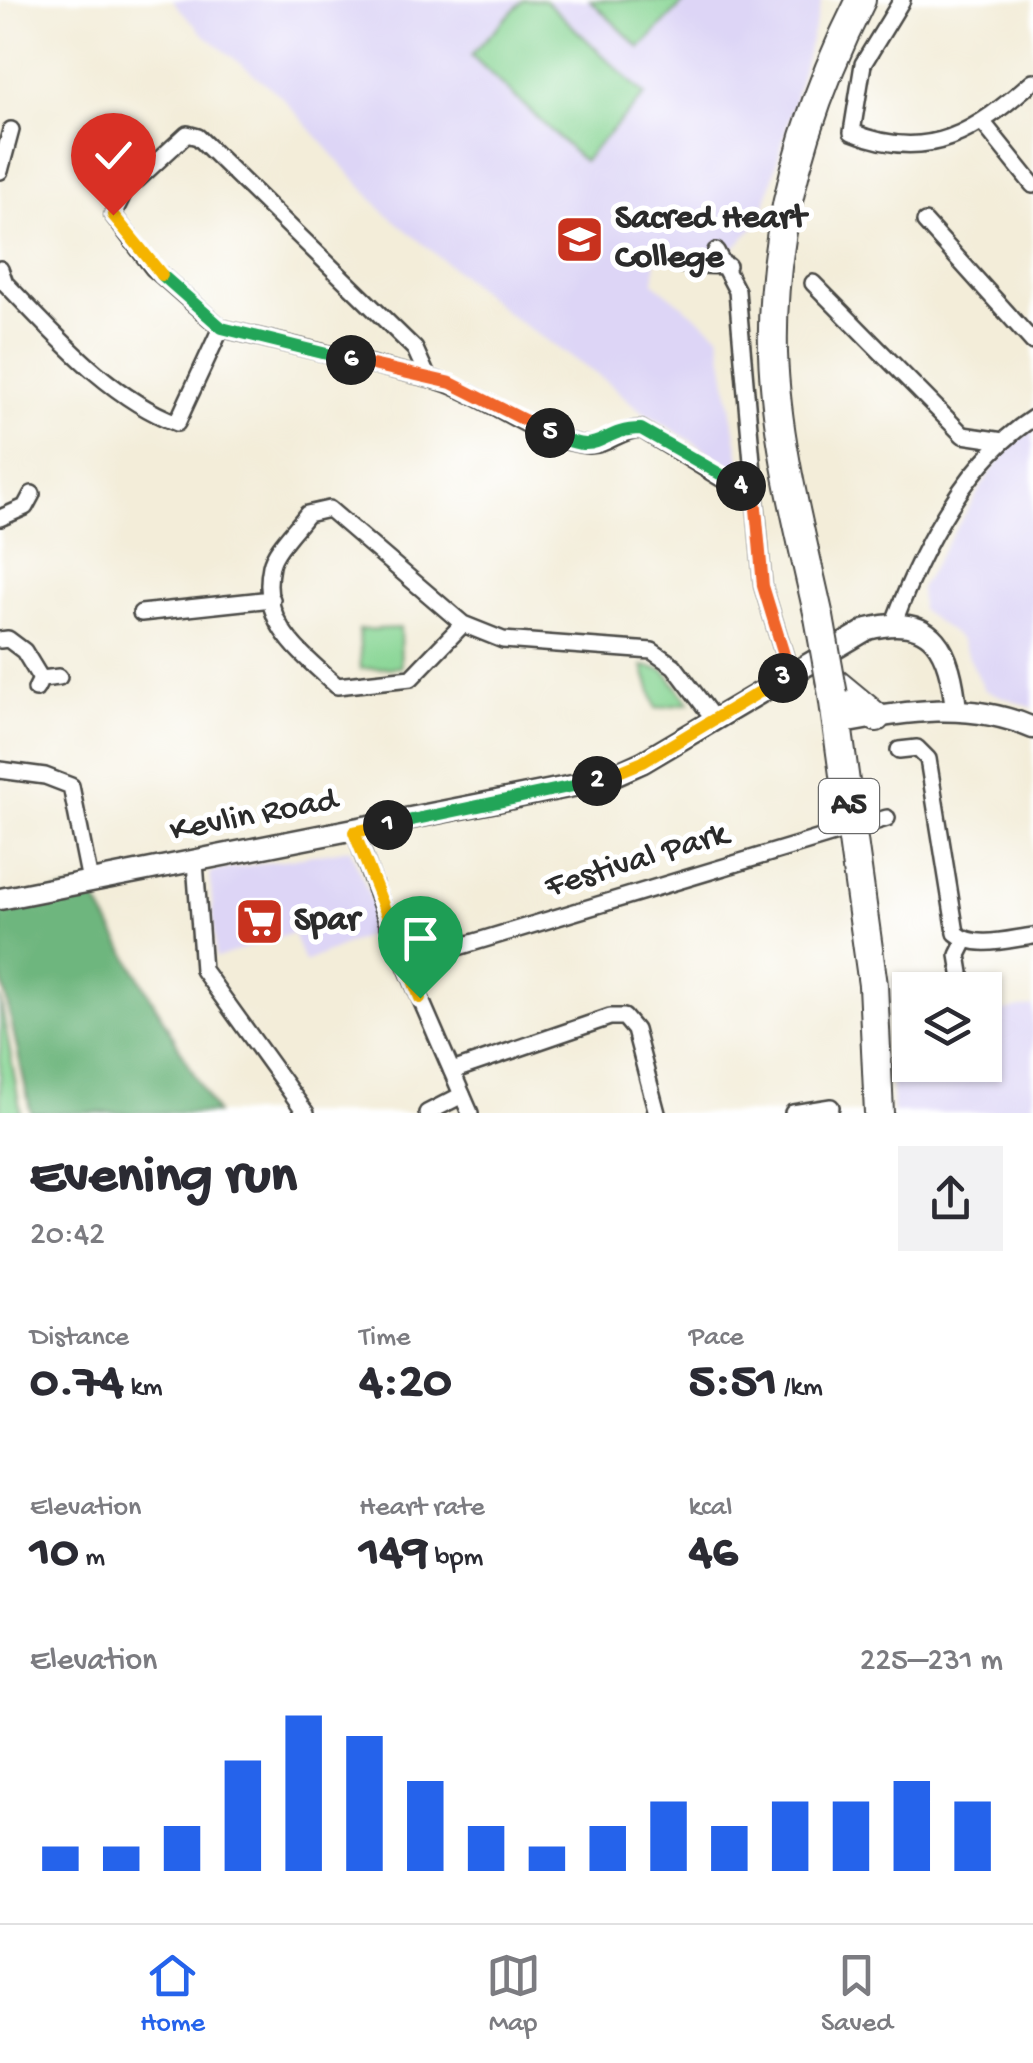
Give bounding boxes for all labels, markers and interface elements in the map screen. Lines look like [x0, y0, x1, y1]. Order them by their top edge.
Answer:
pin [71, 113, 156, 216]
icon: check [86, 128, 141, 183]
place label: Sacred Heart College [615, 199, 810, 280]
school or university icon: Sacred Heart College [554, 213, 606, 265]
pin: 6 [326, 335, 376, 385]
text: 6 [344, 343, 358, 376]
pin: 5 [525, 408, 575, 458]
text: 5 [543, 416, 557, 449]
pin: 4 [716, 461, 766, 511]
text: 4 [734, 469, 748, 502]
pin: 3 [758, 653, 808, 703]
text: 3 [776, 661, 790, 694]
pin: 2 [572, 756, 622, 806]
text: 2 [590, 764, 604, 797]
road number: A5 [819, 779, 879, 833]
street label: Kevlin Road [167, 780, 344, 853]
pin: 1 [363, 800, 413, 850]
text: 1 [382, 808, 394, 841]
street label: Festival Park [540, 814, 736, 909]
supermarket icon: Spar [233, 895, 285, 947]
pin [378, 896, 463, 999]
place label: Spar [294, 901, 363, 942]
icon: arrive [393, 911, 448, 966]
map controls [892, 972, 1002, 1082]
button: layers [892, 972, 1002, 1082]
button: share [898, 1146, 1003, 1251]
text: Evening run [30, 1147, 297, 1211]
text: 20:42 [30, 1217, 105, 1255]
text: Distance [30, 1322, 129, 1355]
text: Time [359, 1322, 411, 1355]
text: Pace [689, 1322, 744, 1355]
text: 0.74 [30, 1355, 124, 1414]
text: 4:20 [359, 1355, 452, 1414]
text: 5:51 [689, 1355, 777, 1414]
text: km [124, 1372, 163, 1405]
text: /km [777, 1372, 823, 1405]
text: Elevation [30, 1492, 141, 1525]
text: Heart rate [359, 1492, 485, 1525]
text: kcal [689, 1492, 732, 1525]
text: 10 [30, 1525, 79, 1584]
text: 149 [359, 1525, 428, 1584]
text: 46 [689, 1525, 738, 1584]
text: m [79, 1542, 105, 1575]
text: bpm [428, 1542, 483, 1575]
text: Elevation [30, 1643, 157, 1681]
text: 225–231 m [860, 1643, 1003, 1681]
tab: Home [140, 1948, 205, 2041]
tab: Map [486, 1948, 541, 2041]
tab: Saved [821, 1948, 893, 2041]

